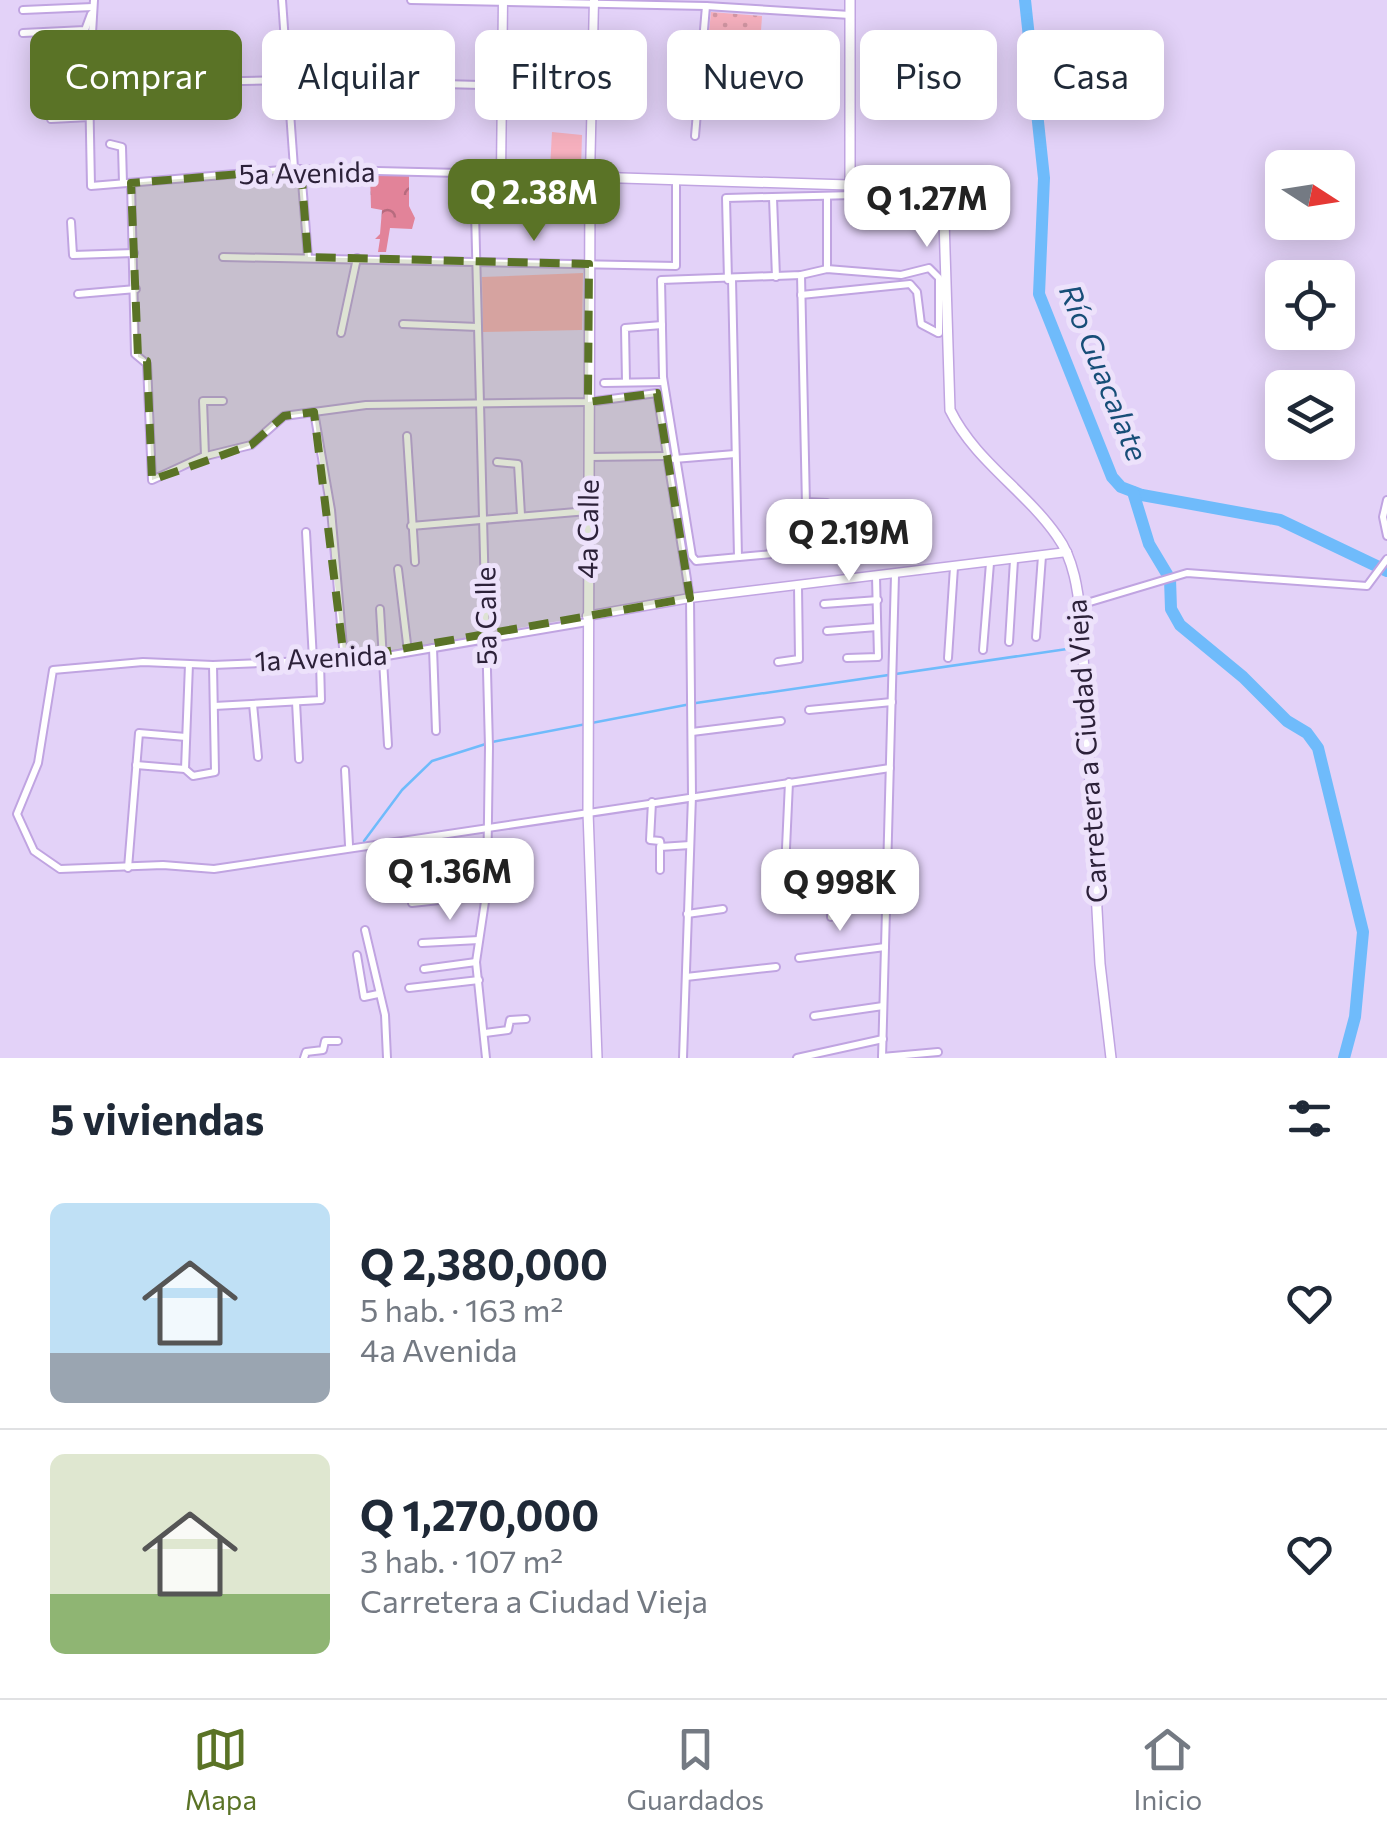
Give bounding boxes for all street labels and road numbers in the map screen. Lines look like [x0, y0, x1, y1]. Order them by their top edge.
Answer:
street label: 5a Avenida [238, 154, 376, 190]
street label: 4a Calle [569, 479, 605, 579]
street label: 5a Calle [467, 566, 503, 666]
street label: Carretera a Ciudad Vieja [1058, 598, 1114, 904]
street label: 1a Avenida [254, 637, 388, 677]

